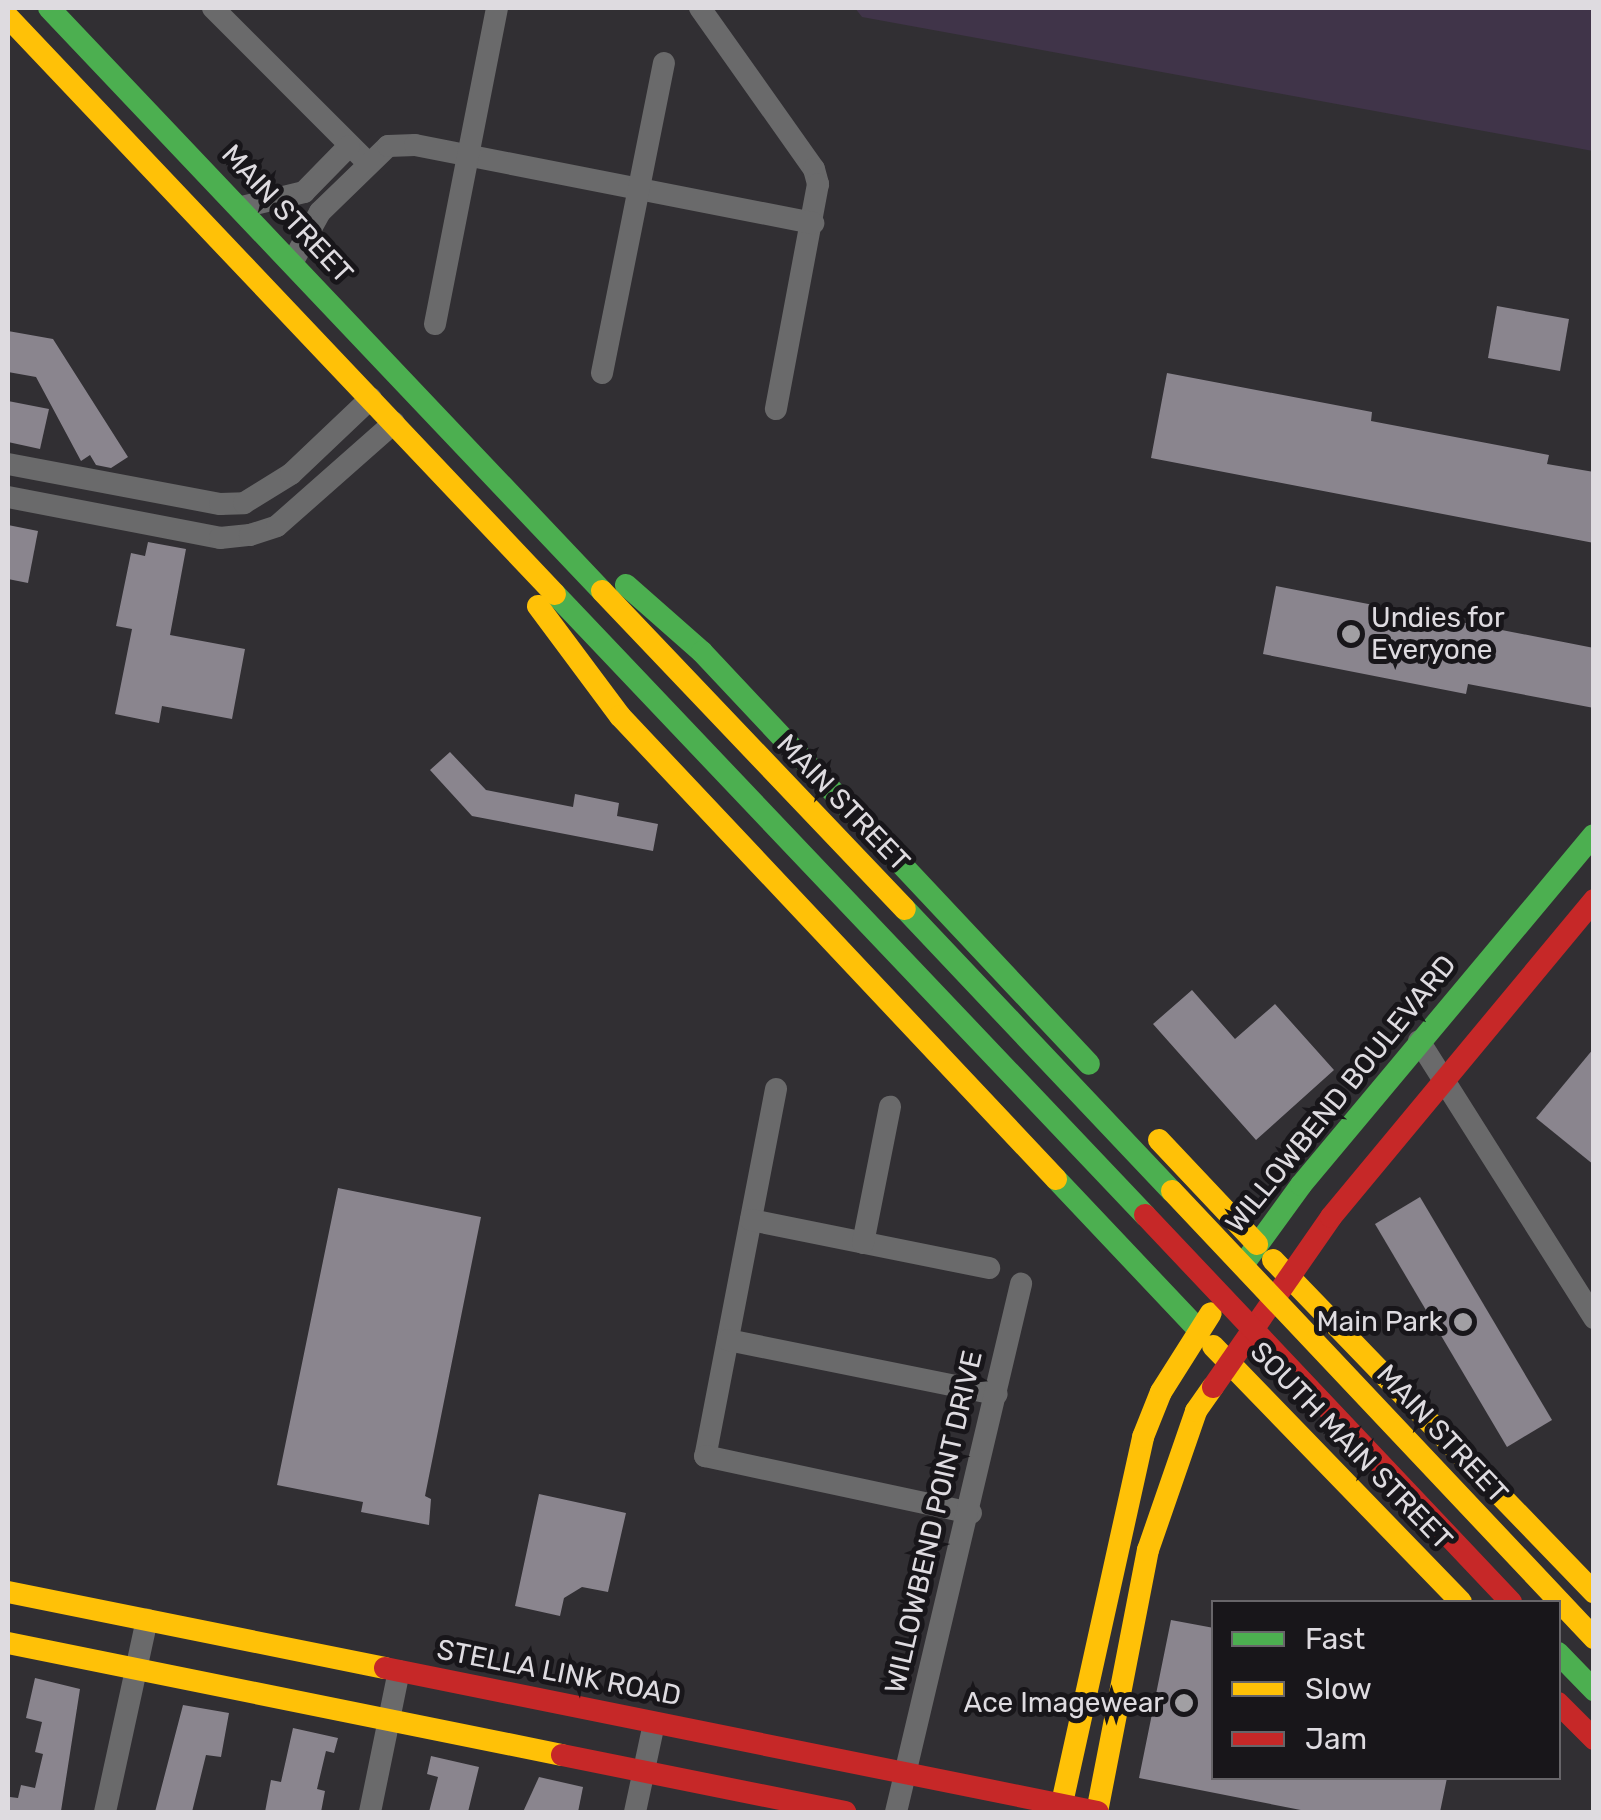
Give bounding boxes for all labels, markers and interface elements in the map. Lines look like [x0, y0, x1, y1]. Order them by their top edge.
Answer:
street label: MAIN STREET [214, 138, 360, 290]
place label: Undies for Everyone [1371, 601, 1505, 667]
marker: Undies for Everyone [1340, 623, 1362, 645]
street label: MAIN STREET [769, 728, 917, 878]
street label: WILLOWBEND BOULEVARD [1219, 949, 1463, 1239]
place label: Main Park [1316, 1305, 1443, 1339]
marker: Main Park [1452, 1311, 1474, 1333]
street label: SOUTH MAIN STREET [1243, 1335, 1459, 1557]
street label: WILLOWBEND POINT DRIVE [878, 1347, 990, 1697]
street label: MAIN STREET [1369, 1358, 1515, 1510]
legend [1211, 1600, 1561, 1780]
text: Fast [1305, 1621, 1365, 1657]
street label: STELLA LINK ROAD [434, 1633, 684, 1713]
text: Slow [1305, 1671, 1372, 1707]
place label: Ace Imagewear [964, 1686, 1164, 1720]
marker: Ace Imagewear [1173, 1692, 1195, 1714]
text: Jam [1305, 1721, 1367, 1757]

